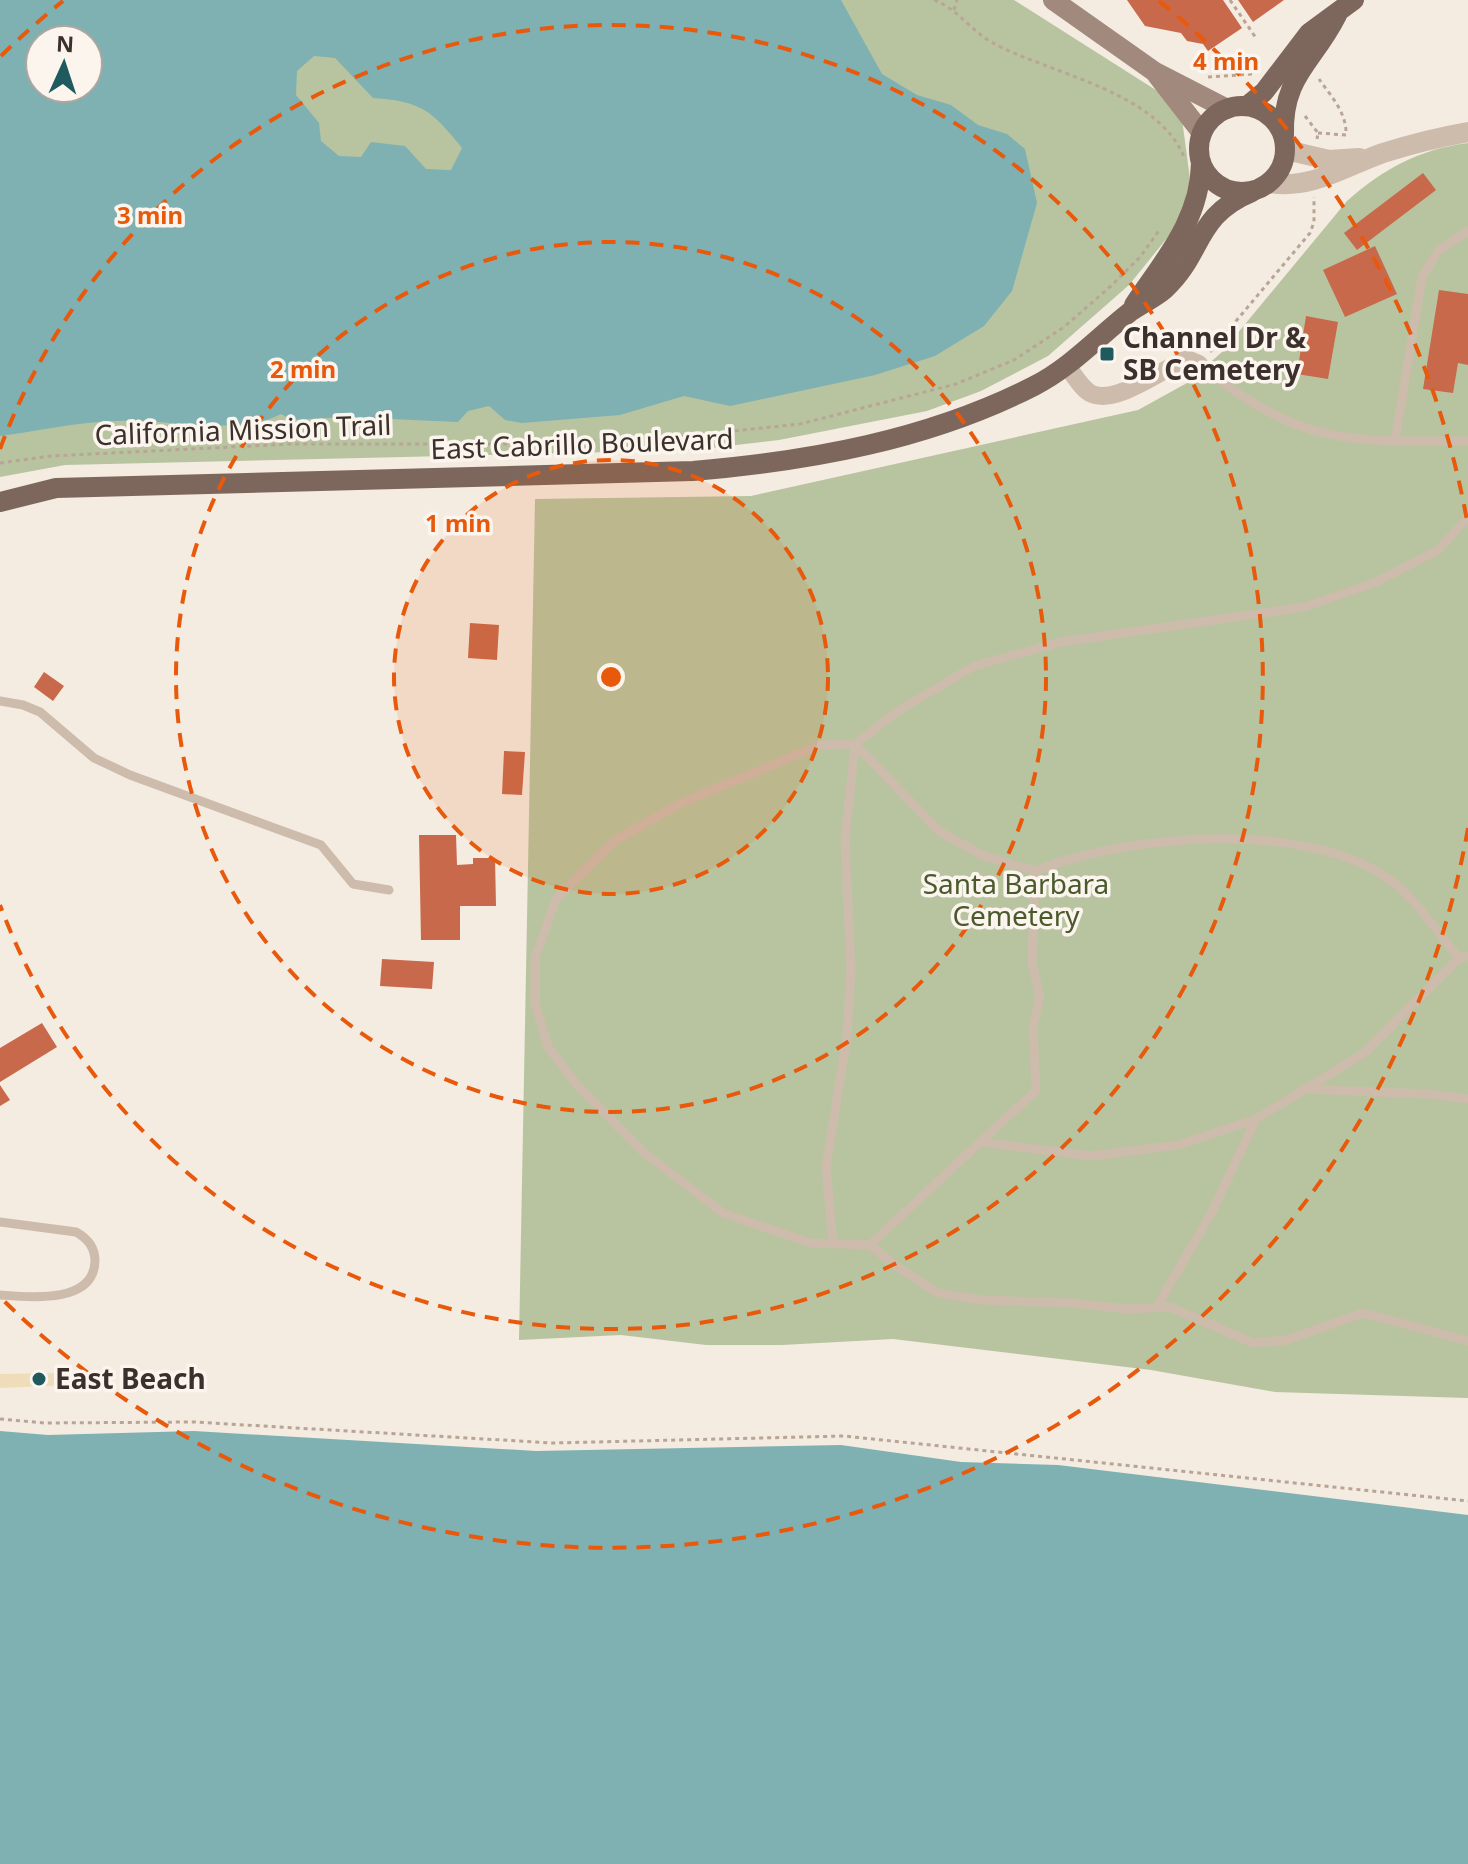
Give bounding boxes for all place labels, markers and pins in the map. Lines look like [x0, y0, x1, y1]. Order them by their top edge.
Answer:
place label: Channel Dr & SB Cemetery [1123, 318, 1306, 388]
marker: Channel Dr & SB Cemetery [1098, 345, 1116, 363]
centre of rings [597, 663, 625, 691]
place label: East Beach [55, 1359, 206, 1397]
marker: East Beach [30, 1370, 48, 1388]

